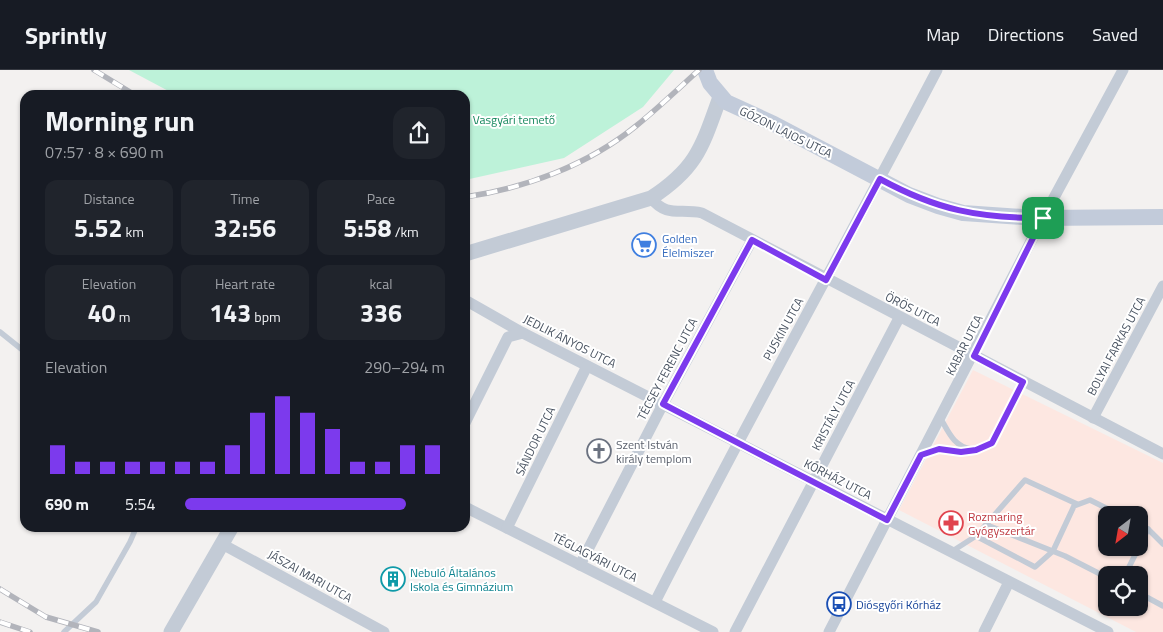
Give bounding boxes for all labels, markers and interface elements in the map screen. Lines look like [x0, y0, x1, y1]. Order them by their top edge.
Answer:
text: Sprintly [25, 17, 107, 53]
text: Map [926, 21, 960, 48]
text: Directions [988, 21, 1064, 48]
text: Saved [1092, 21, 1138, 48]
text: Morning run [45, 99, 195, 142]
street label: GÓZON LAJOS UTCA [736, 101, 836, 163]
button: share [393, 107, 445, 159]
park label: Vasgyári temető [473, 110, 555, 129]
text: 07:57 · 8 × 690 m [45, 140, 164, 164]
text: Distance [83, 188, 135, 209]
text: Time [230, 188, 260, 209]
text: Pace [367, 188, 395, 209]
pin [1022, 197, 1064, 239]
icon: arrive [1029, 204, 1057, 232]
text: 5.52 [74, 209, 122, 247]
text: 32:56 [214, 209, 276, 247]
text: 5:58 [343, 209, 392, 247]
text: km [122, 221, 144, 242]
text: /km [392, 221, 419, 242]
place label: Golden Élelmiszer [662, 229, 714, 262]
supermarket icon: Golden Élelmiszer [631, 232, 657, 258]
text: Elevation [82, 273, 136, 294]
text: Heart rate [215, 273, 275, 294]
text: kcal [370, 273, 392, 294]
street label: ÖRÖS UTCA [882, 287, 944, 331]
street label: BOLYAI FARKAS UTCA [1082, 293, 1150, 399]
text: 40 [88, 294, 116, 332]
text: 143 [209, 294, 251, 332]
text: 336 [360, 294, 402, 332]
street label: PUSKIN UTCA [758, 294, 808, 364]
text: m [116, 306, 130, 327]
text: bpm [251, 306, 281, 327]
street label: JEDLIK ÁNYOS UTCA [520, 309, 620, 373]
street label: KABAR UTCA [941, 311, 987, 379]
street label: TÉCSEY FERENC UTCA [632, 314, 702, 424]
text: Elevation [45, 355, 107, 379]
text: 290–294 m [364, 355, 445, 379]
street label: KRISTÁLY UTCA [806, 376, 860, 454]
street label: SÁNDOR UTCA [510, 403, 560, 479]
place label: Szent István király templom [616, 435, 692, 468]
church icon: Szent István király templom [586, 438, 612, 464]
street label: KÓRHÁZ UTCA [801, 454, 875, 504]
text: 690 m [45, 492, 89, 516]
text: 5:54 [125, 492, 155, 516]
north arrow [1098, 506, 1148, 556]
map controls [1098, 506, 1148, 616]
place label: Rozmaring Gyógyszertár [968, 507, 1035, 540]
pharmacy icon: Rozmaring Gyógyszertár [938, 510, 964, 536]
street label: TÉGLAGYÁRI UTCA [549, 527, 641, 587]
street label: JÁSZAI MARI UTCA [264, 545, 356, 607]
place label: Nebuló Általános Iskola és Gimnázium [410, 563, 513, 596]
building icon: Nebuló Általános Iskola és Gimnázium [380, 566, 406, 592]
button: locate [1098, 566, 1148, 616]
bus stop icon: Diósgyőri Kórház [826, 591, 852, 617]
place label: Diósgyőri Kórház [856, 595, 941, 614]

